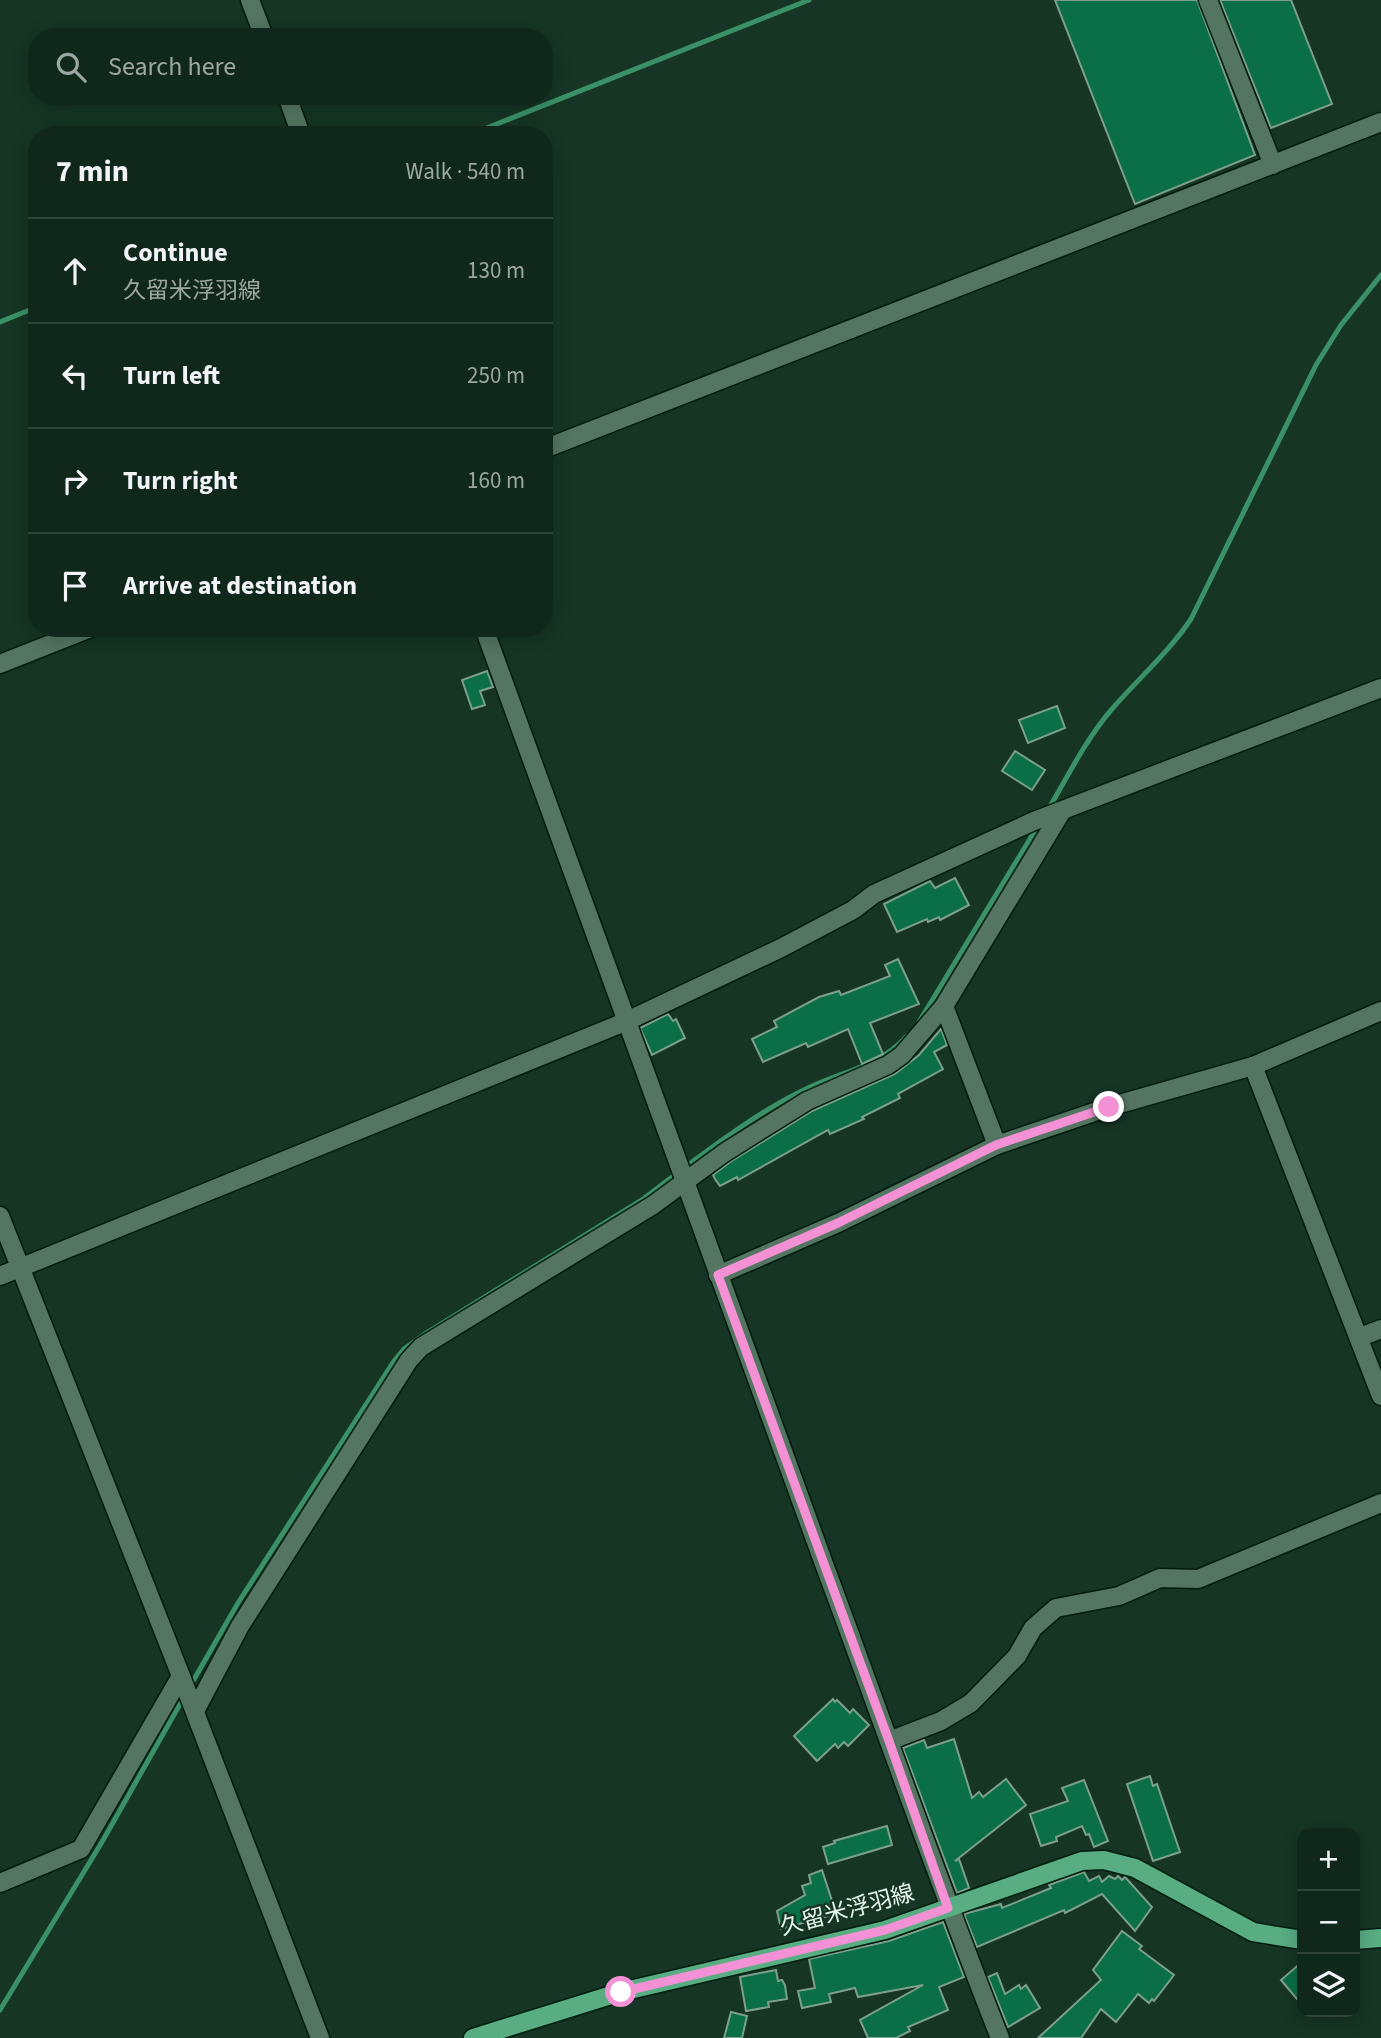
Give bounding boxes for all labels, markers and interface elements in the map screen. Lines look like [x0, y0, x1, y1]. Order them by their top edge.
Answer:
search box [28, 28, 553, 105]
icon: search [52, 48, 90, 86]
text: Search here [108, 48, 236, 85]
text: 7 min [56, 150, 129, 193]
text: Walk · 540 m [406, 155, 525, 188]
text: Continue [123, 234, 228, 271]
icon: ahead [56, 252, 94, 290]
text: 130 m [467, 254, 525, 287]
text: 久留米浮羽線 [123, 274, 261, 307]
icon: left [56, 357, 94, 395]
text: Turn left [123, 357, 220, 394]
text: 250 m [467, 359, 525, 392]
icon: right [56, 462, 94, 500]
text: Turn right [123, 462, 238, 499]
text: 160 m [467, 464, 525, 497]
icon: arrive [56, 567, 94, 605]
text: Arrive at destination [123, 567, 357, 604]
route end [1093, 1091, 1124, 1122]
map controls [1297, 1828, 1360, 2017]
button: + [1297, 1828, 1360, 1891]
street label: 久留米浮羽線 [776, 1876, 918, 1944]
button: − [1297, 1891, 1360, 1954]
button: layers [1297, 1954, 1360, 2017]
route start [605, 1976, 636, 2007]

